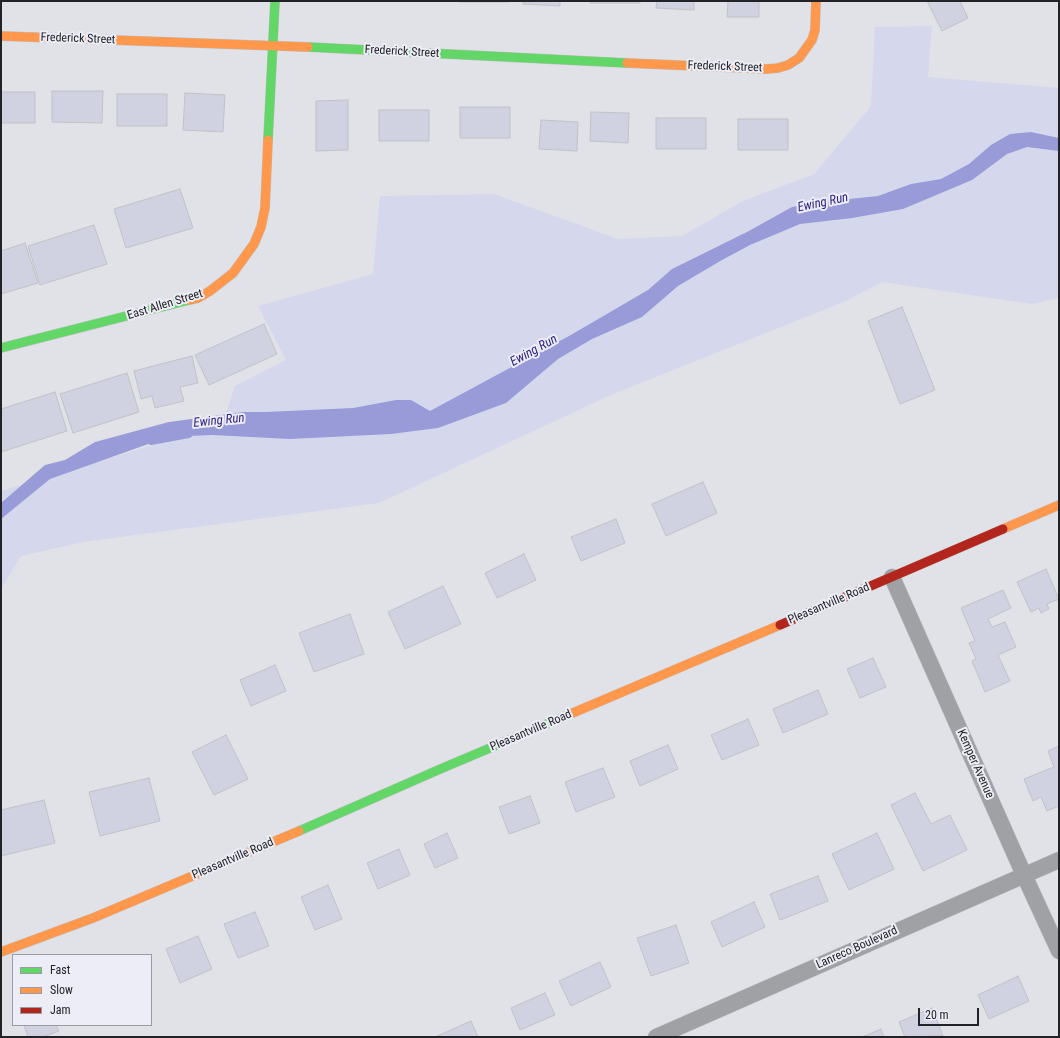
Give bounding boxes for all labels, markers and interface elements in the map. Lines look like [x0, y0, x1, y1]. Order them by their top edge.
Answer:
street label: Frederick Street [40, 31, 116, 47]
street label: Frederick Street [364, 43, 440, 61]
street label: Frederick Street [687, 59, 763, 75]
water label: Ewing Run [796, 190, 850, 216]
street label: East Allen Street [125, 287, 205, 323]
water label: Ewing Run [508, 332, 560, 370]
water label: Ewing Run [193, 411, 245, 431]
street label: Pleasantville Road [786, 580, 872, 628]
street label: Pleasantville Road [488, 707, 574, 755]
street label: Kemper Avenue [953, 727, 997, 801]
street label: Pleasantville Road [190, 835, 276, 883]
street label: Lanreco Boulevard [814, 924, 900, 972]
legend [12, 954, 152, 1026]
text: Fast [50, 963, 70, 977]
text: Slow [50, 983, 73, 997]
scale bar [920, 1000, 981, 1026]
text: Jam [50, 1003, 71, 1017]
text: 20 m [925, 1008, 949, 1022]

